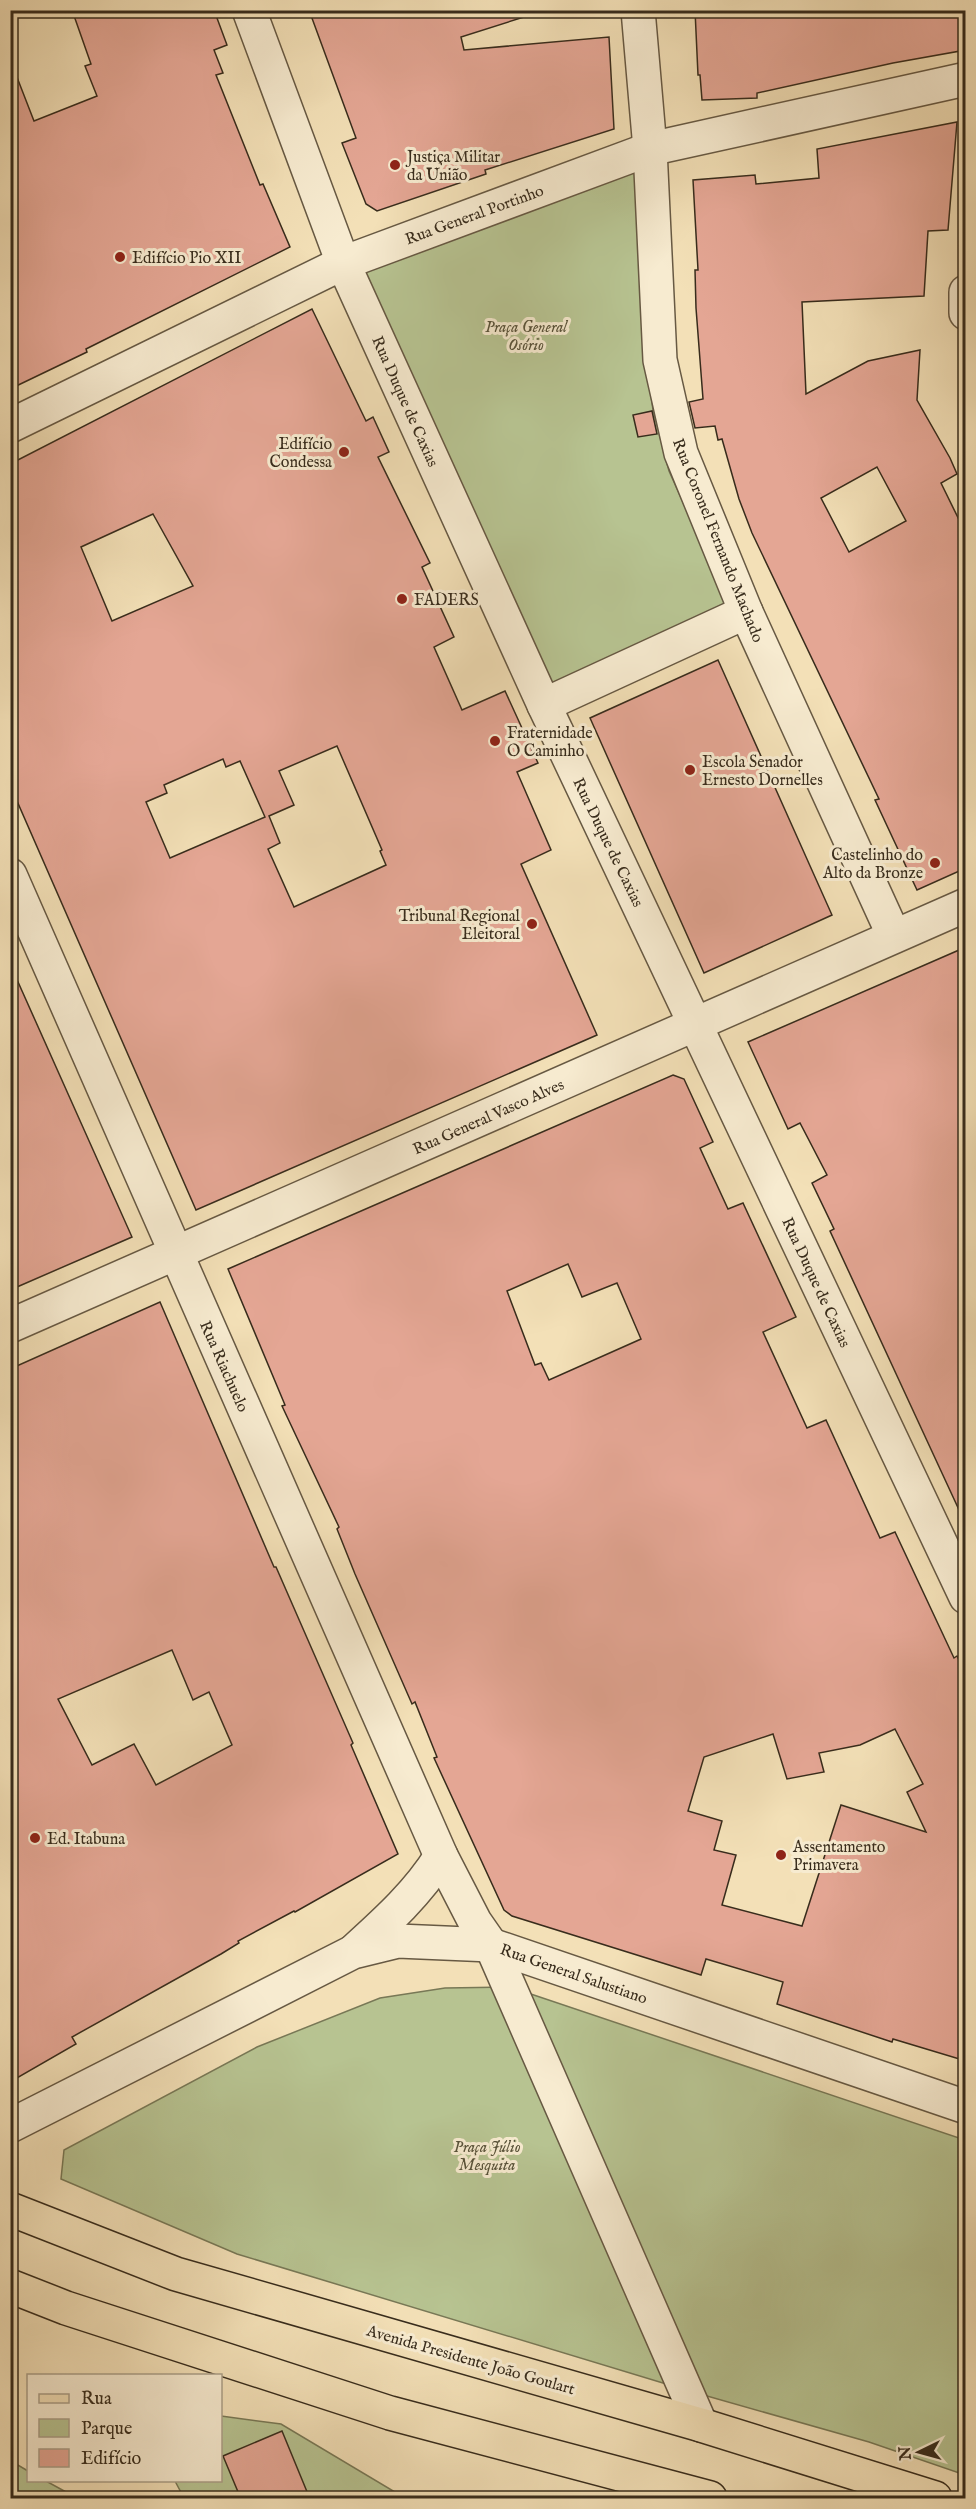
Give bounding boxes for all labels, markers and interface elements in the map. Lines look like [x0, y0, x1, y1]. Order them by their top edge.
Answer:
place label: Justiça Militar da União [405, 148, 500, 186]
marker: Justiça Militar da União [388, 158, 402, 172]
street label: Rua General Portinho [403, 181, 547, 250]
place label: Edifício Pio XII [132, 249, 241, 269]
marker: Edifício Pio XII [113, 250, 127, 264]
park label: Praça General Osório [485, 318, 568, 356]
street label: Rua Duque de Caxias [366, 333, 442, 471]
place label: Edifício Condessa [269, 435, 332, 473]
street label: Rua Coronel Fernando Machado [667, 436, 767, 646]
marker: Edifício Condessa [337, 445, 351, 459]
place label: FADERS [414, 591, 479, 611]
marker: FADERS [395, 592, 409, 606]
place label: Fraternidade O Caminho [507, 724, 593, 762]
marker: Fraternidade O Caminho [488, 734, 502, 748]
place label: Escola Senador Ernesto Dornelles [702, 753, 823, 791]
marker: Escola Senador Ernesto Dornelles [683, 763, 697, 777]
street label: Rua Duque de Caxias [567, 775, 647, 911]
place label: Castelinho do Alto da Bronze [822, 846, 923, 884]
marker: Castelinho do Alto da Bronze [928, 856, 942, 870]
place label: Tribunal Regional Eleitoral [399, 907, 521, 945]
marker: Tribunal Regional Eleitoral [525, 917, 539, 931]
street label: Rua General Vasco Alves [410, 1075, 568, 1160]
street label: Rua Duque de Caxias [776, 1215, 854, 1351]
street label: Rua Riachuelo [194, 1318, 252, 1416]
place label: Ed. Itabuna [47, 1830, 125, 1850]
marker: Ed. Itabuna [28, 1831, 42, 1845]
place label: Assentamento Primavera [792, 1838, 886, 1876]
marker: Assentamento Primavera [774, 1848, 788, 1862]
street label: Rua General Salustiano [497, 1940, 650, 2010]
park label: Praça Júlio Mesquita [454, 2138, 521, 2176]
street label: Avenida Presidente João Goulart [363, 2321, 577, 2400]
legend [27, 2374, 222, 2482]
text: Rua [81, 2388, 112, 2411]
text: Parque [81, 2418, 132, 2441]
north arrow [889, 2422, 949, 2482]
text: N [895, 2445, 917, 2462]
text: Edifício [81, 2448, 142, 2471]

